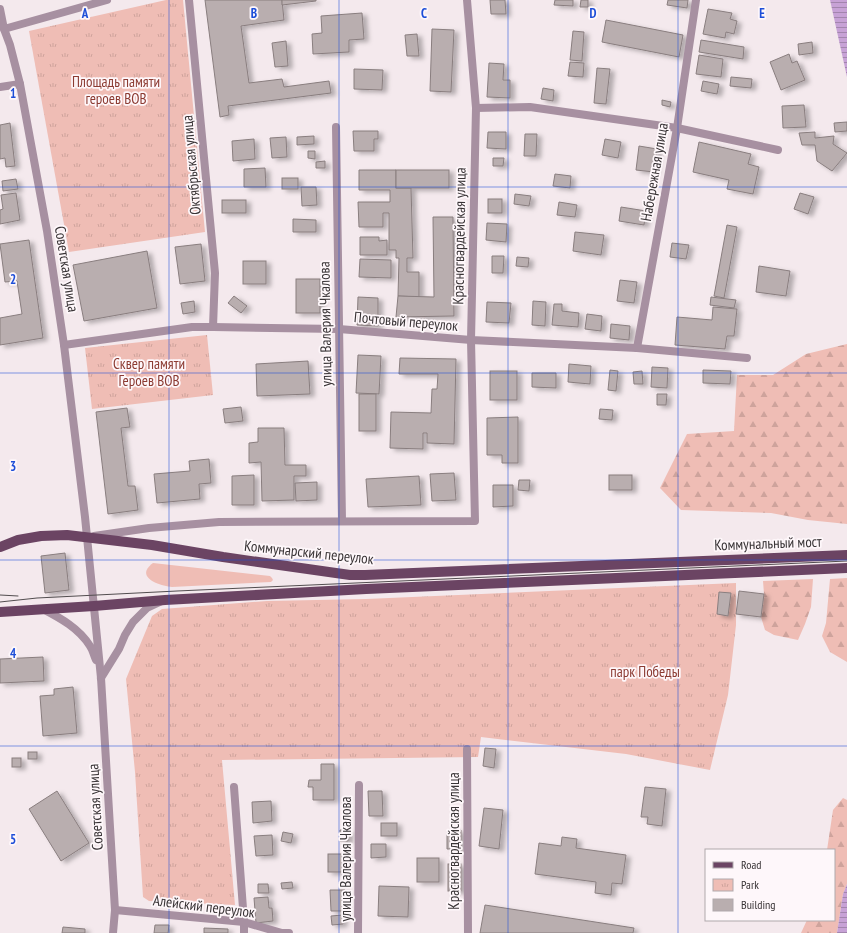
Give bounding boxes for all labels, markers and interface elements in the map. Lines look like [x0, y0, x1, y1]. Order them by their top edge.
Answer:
text: A [81, 5, 89, 22]
text: B [251, 5, 257, 22]
text: C [421, 5, 427, 22]
text: D [590, 5, 597, 22]
text: E [759, 5, 765, 22]
park label: Площадь памяти героев ВОВ [72, 72, 160, 108]
text: 1 [10, 85, 16, 102]
street label: Октябрьская улица [177, 114, 205, 216]
street label: Набережная улица [636, 121, 672, 223]
street label: Красногвардейская улица [448, 167, 470, 305]
street label: Советская улица [51, 225, 83, 313]
street label: улица Валерия Чкалова [314, 261, 336, 387]
text: 2 [10, 271, 16, 288]
street label: Почтовый переулок [353, 307, 459, 335]
park label: Сквер памяти Героев ВОВ [113, 354, 185, 390]
text: 3 [10, 458, 16, 475]
street label: Коммунальный мост [714, 532, 822, 554]
street label: Коммунарский переулок [243, 536, 375, 568]
text: 4 [10, 645, 17, 662]
park label: парк Победы [610, 662, 680, 681]
street label: Советская улица [83, 763, 107, 851]
street label: Красногвардейская улица [444, 772, 463, 910]
street label: улица Валерия Чкалова [336, 796, 355, 922]
text: 5 [10, 831, 16, 848]
legend [705, 849, 835, 921]
text: Road [741, 857, 761, 872]
text: Park [741, 877, 759, 892]
street label: Алейский переулок [152, 890, 256, 922]
text: Building [741, 897, 776, 912]

